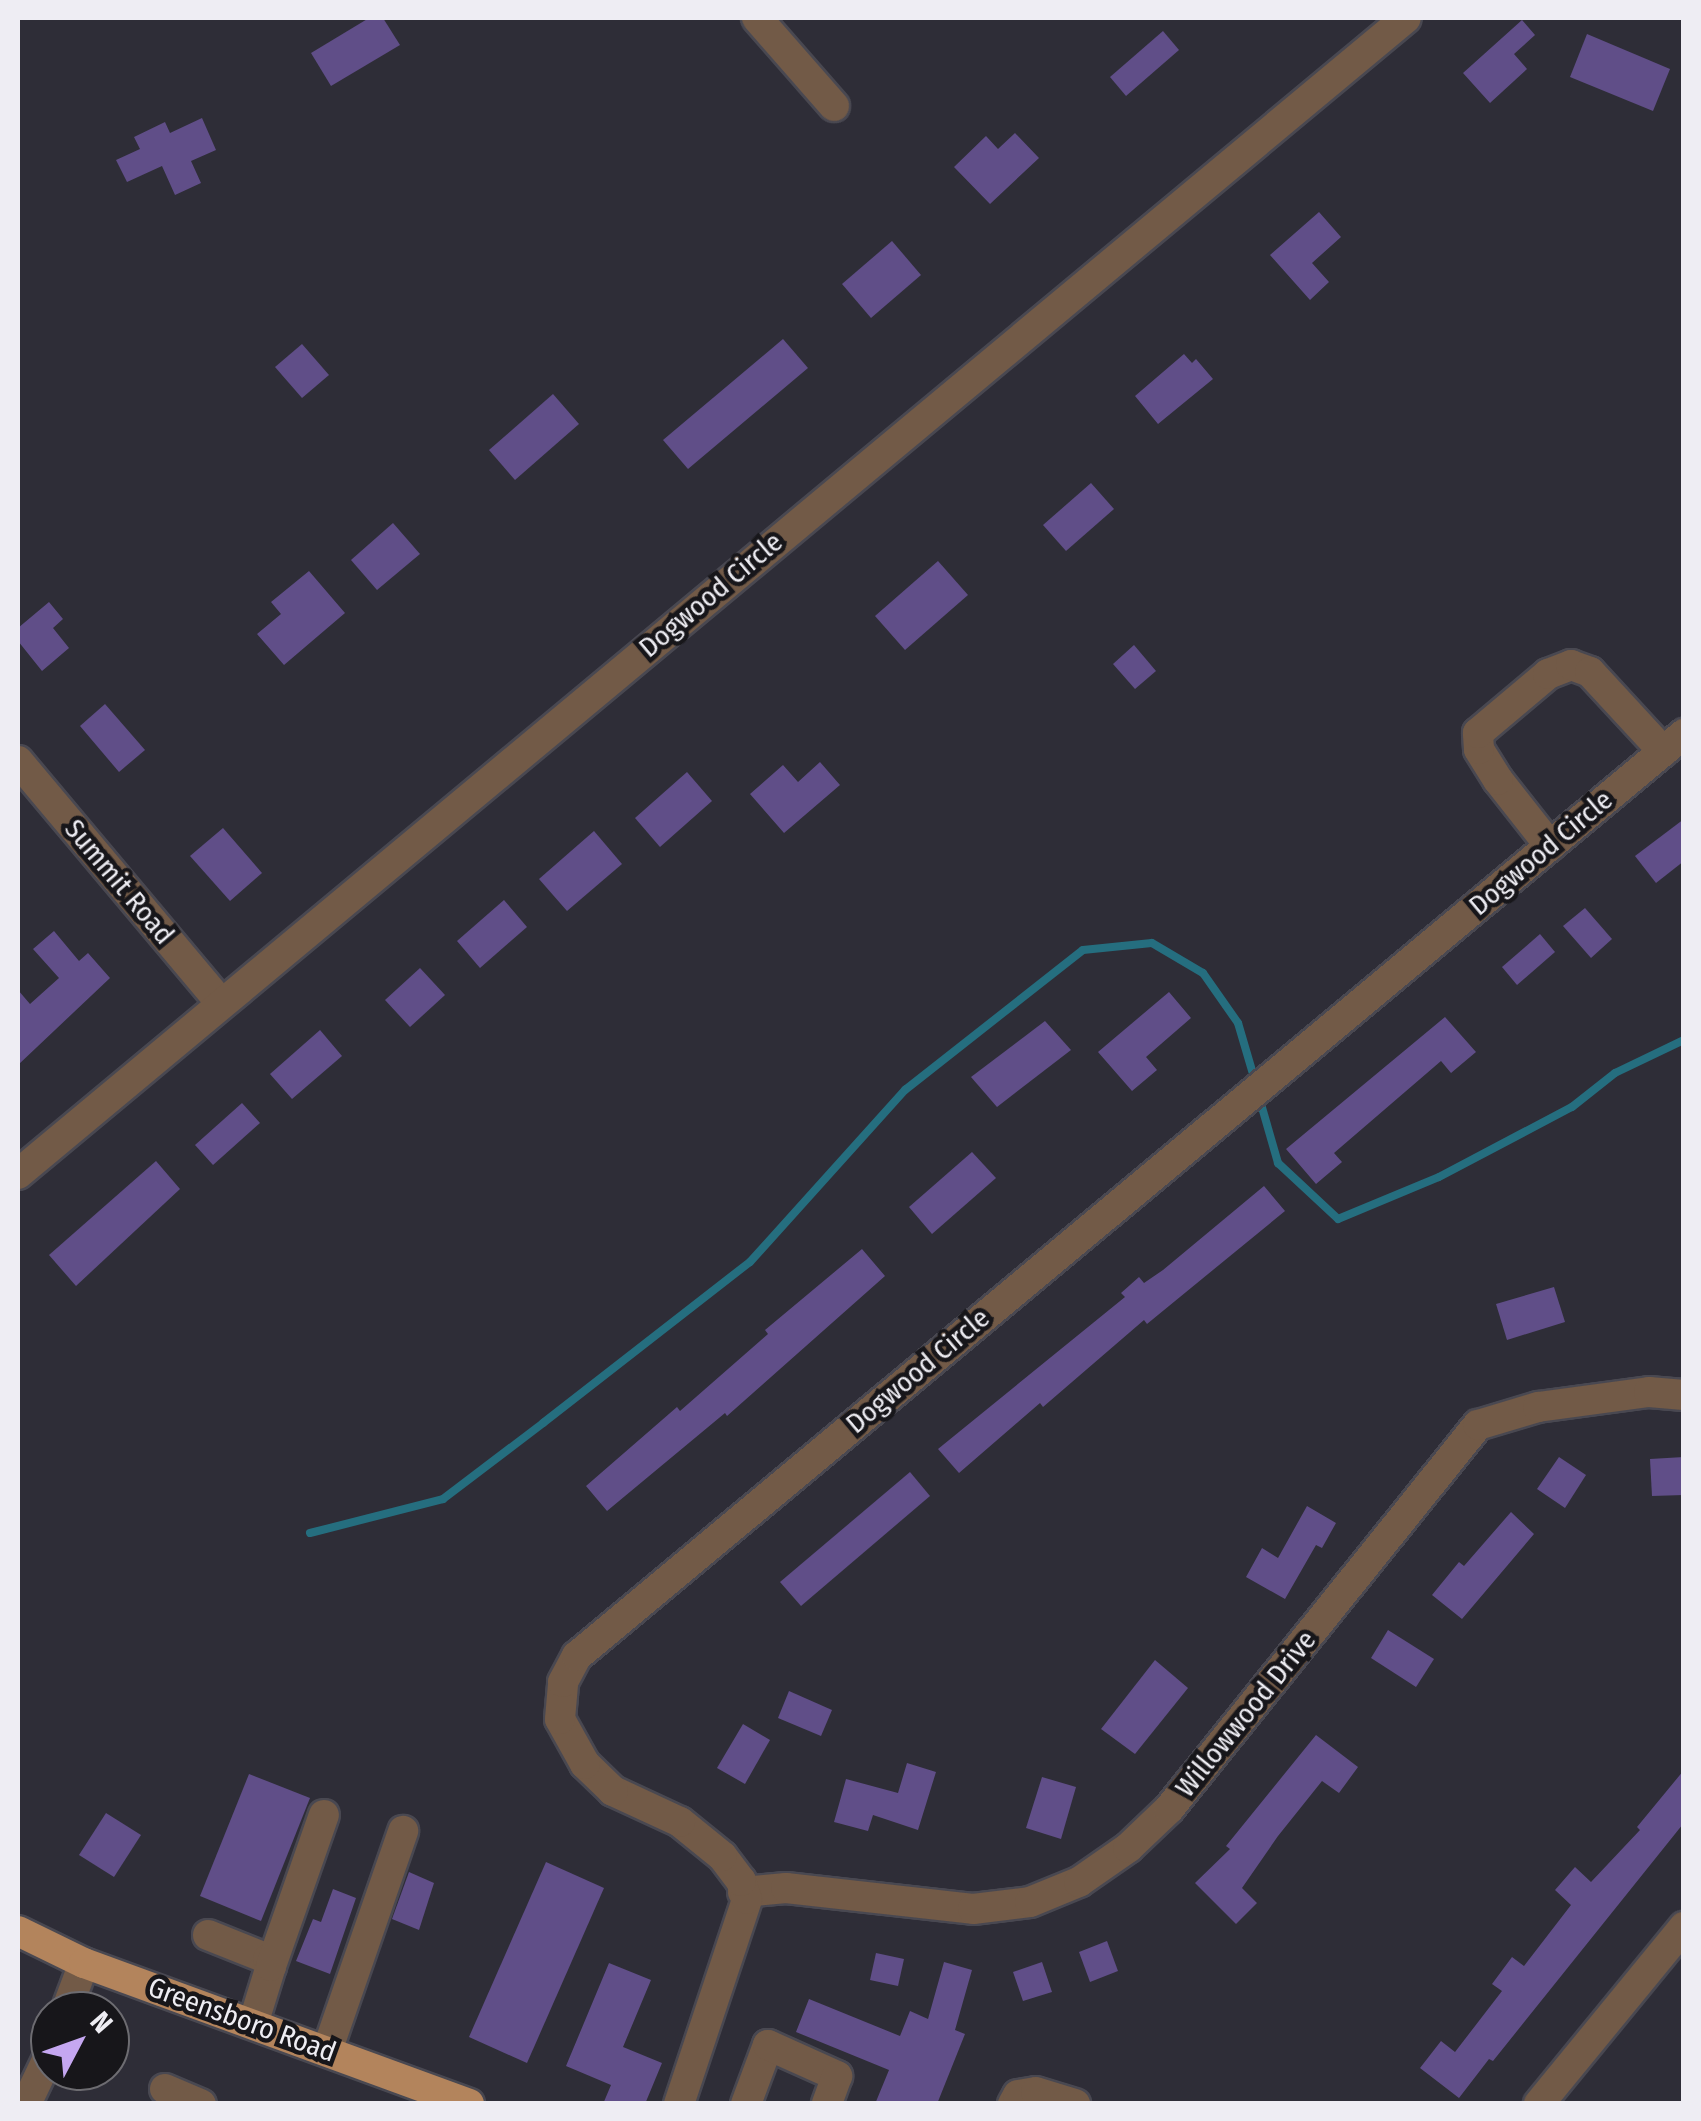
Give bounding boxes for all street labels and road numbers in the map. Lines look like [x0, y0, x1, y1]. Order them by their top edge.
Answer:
street label: Dogwood Circle [632, 525, 790, 665]
street label: Dogwood Circle [1462, 783, 1620, 923]
street label: Summit Road [57, 813, 181, 951]
street label: Dogwood Circle [839, 1301, 997, 1441]
street label: Willowwood Drive [1169, 1624, 1323, 1804]
street label: Greensboro Road [144, 1970, 340, 2070]

